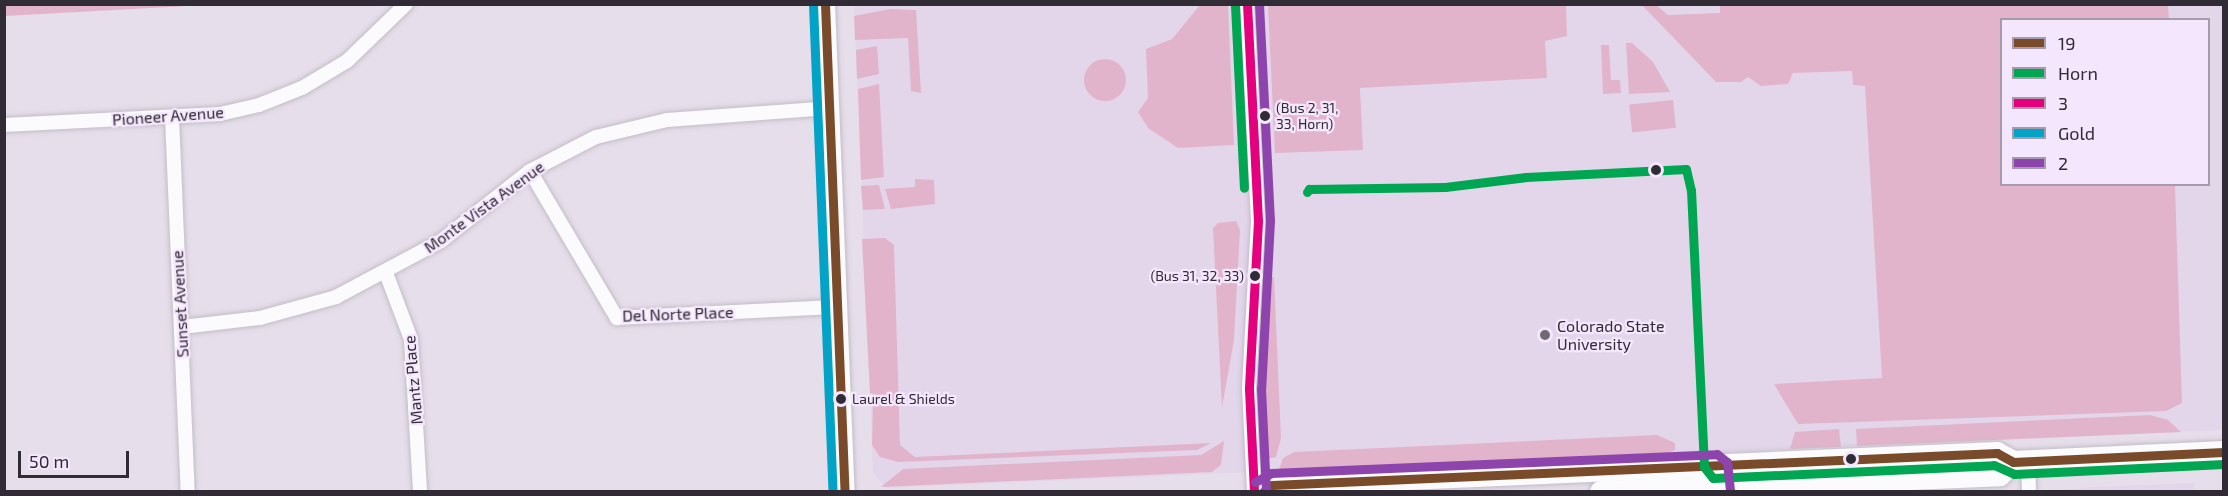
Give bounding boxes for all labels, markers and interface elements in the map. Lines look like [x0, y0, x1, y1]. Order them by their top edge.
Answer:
legend [2000, 18, 2210, 186]
text: 19 [2058, 32, 2075, 54]
text: Horn [2058, 62, 2098, 84]
text: 3 [2058, 92, 2068, 114]
place label: (Bus 2, 31, 33, Horn) [1276, 100, 1338, 132]
street label: Pioneer Avenue [111, 102, 225, 130]
marker: (Bus 2, 31, 33, Horn) [1259, 110, 1271, 122]
text: Gold [2058, 122, 2095, 144]
text: 2 [2058, 152, 2068, 174]
street label: Monte Vista Avenue [420, 157, 548, 257]
unlabelled marker [1650, 164, 1662, 176]
street label: Sunset Avenue [168, 250, 192, 358]
place label: (Bus 31, 32, 33) [1150, 268, 1244, 284]
marker: (Bus 31, 32, 33) [1249, 270, 1261, 282]
street label: Del Norte Place [622, 302, 734, 326]
place label: Colorado State University [1557, 316, 1665, 354]
marker: Colorado State University [1538, 328, 1552, 342]
street label: Mantz Place [400, 335, 426, 425]
place label: Laurel & Shields [852, 391, 955, 407]
marker: Laurel & Shields [835, 393, 847, 405]
scale bar [21, 439, 132, 477]
text: 50 m [29, 450, 69, 472]
unlabelled marker [1845, 453, 1857, 465]

